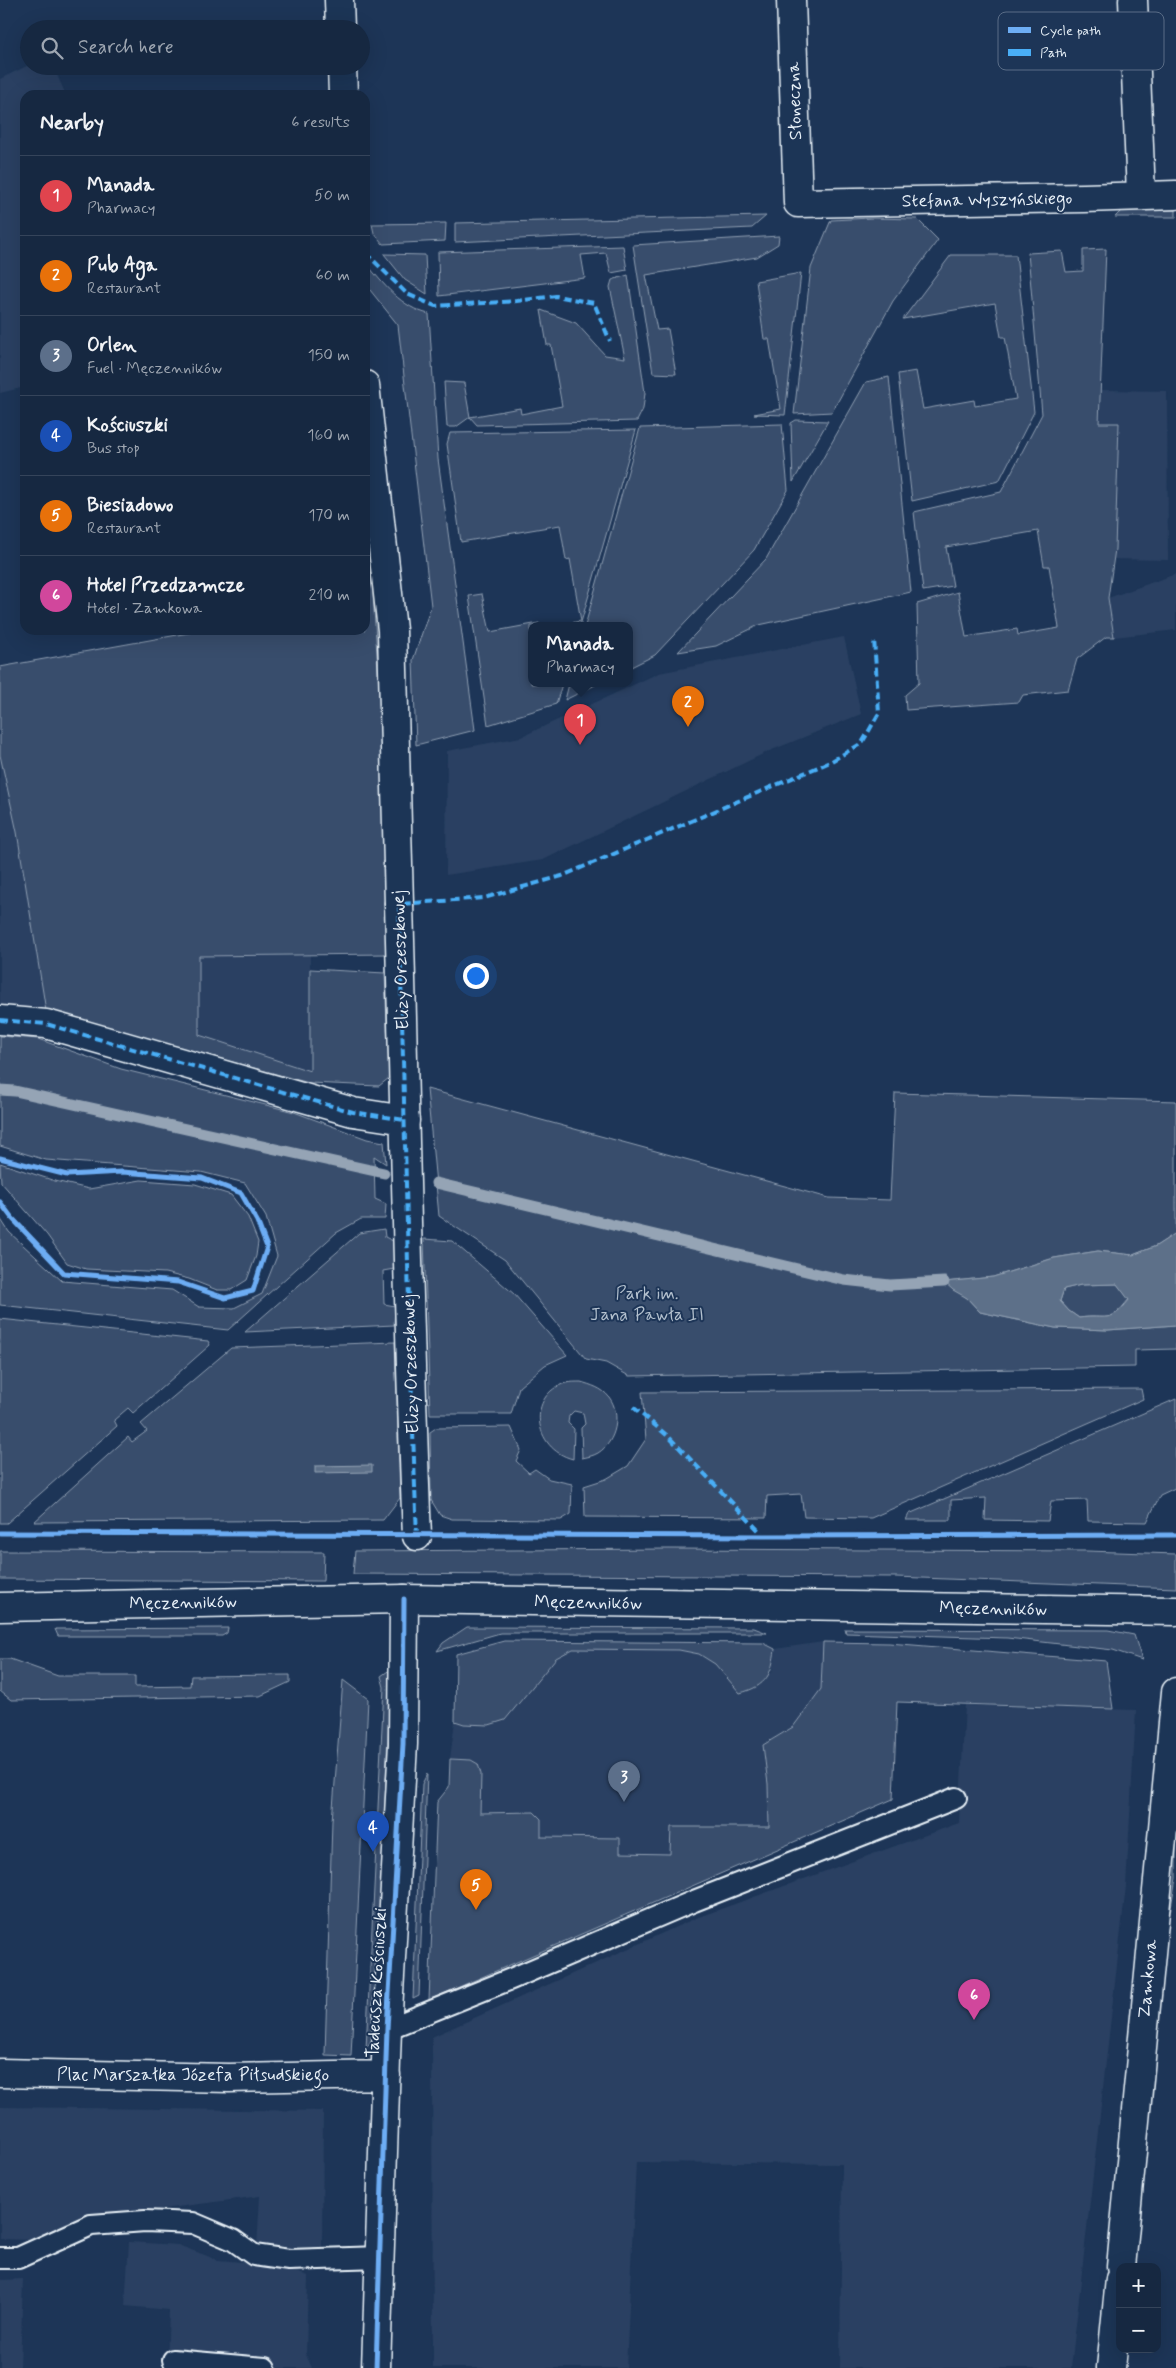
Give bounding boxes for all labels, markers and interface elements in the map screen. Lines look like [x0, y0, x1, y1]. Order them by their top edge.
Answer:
legend [998, 12, 1164, 70]
search box [20, 20, 370, 75]
text: Cycle path [1040, 22, 1101, 40]
icon: search [38, 34, 66, 62]
text: Search here [78, 35, 174, 60]
text: Path [1040, 44, 1067, 62]
street label: Słoneczna [782, 61, 808, 141]
text: Nearby [40, 109, 104, 137]
text: 6 results [291, 112, 350, 133]
text: Manada [87, 173, 154, 198]
text: 1 [52, 185, 60, 206]
text: 50 m [314, 185, 350, 206]
street label: Stefana Wyszyńskiego [901, 187, 1073, 214]
text: Pharmacy [87, 198, 155, 219]
text: Pub Aga [87, 253, 157, 278]
text: 2 [52, 265, 60, 286]
text: 60 m [316, 265, 350, 286]
text: Restaurant [87, 278, 161, 299]
text: Orlen [87, 333, 137, 358]
text: 3 [52, 345, 60, 366]
text: 150 m [308, 345, 350, 366]
text: Fuel · Męczenników [87, 358, 222, 379]
text: Kościuszki [87, 413, 168, 438]
text: 4 [51, 425, 61, 446]
text: 160 m [307, 425, 350, 446]
text: Bus stop [87, 438, 140, 459]
text: Biesiadowo [87, 493, 173, 518]
text: 5 [51, 505, 61, 526]
text: 170 m [308, 505, 350, 526]
text: Restaurant [87, 518, 161, 539]
text: Hotel Przedzamcze [87, 573, 245, 598]
text: 6 [52, 585, 60, 606]
text: 210 m [309, 585, 350, 606]
text: Hotel · Zamkowa [87, 598, 202, 619]
popup [528, 622, 633, 687]
text: Manada [546, 632, 613, 657]
text: Pharmacy [546, 657, 615, 678]
pin: 2 [672, 686, 704, 727]
pin: 1 [564, 704, 596, 745]
street label: Elizy Orzeszkowej [387, 890, 415, 1030]
your location [463, 963, 489, 989]
park label: Park im. Jana Pawła II [590, 1282, 704, 1327]
street label: Elizy Orzeszkowej [397, 1294, 425, 1434]
street label: Męczenników [129, 1590, 237, 1616]
street label: Męczenników [534, 1590, 642, 1616]
street label: Męczenników [939, 1596, 1047, 1622]
pin: 3 [608, 1761, 640, 1802]
pin: 4 [357, 1811, 389, 1852]
pin: 5 [460, 1869, 492, 1910]
street label: Tadeusza Kościuszki [361, 1907, 393, 2059]
street label: Zamkowa [1133, 1938, 1163, 2019]
pin: 6 [958, 1979, 990, 2020]
street label: Plac Marszałka Józefa Piłsudskiego [57, 2063, 329, 2089]
map controls [1116, 2263, 1161, 2353]
button: + [1116, 2263, 1161, 2308]
button: − [1116, 2308, 1161, 2353]

